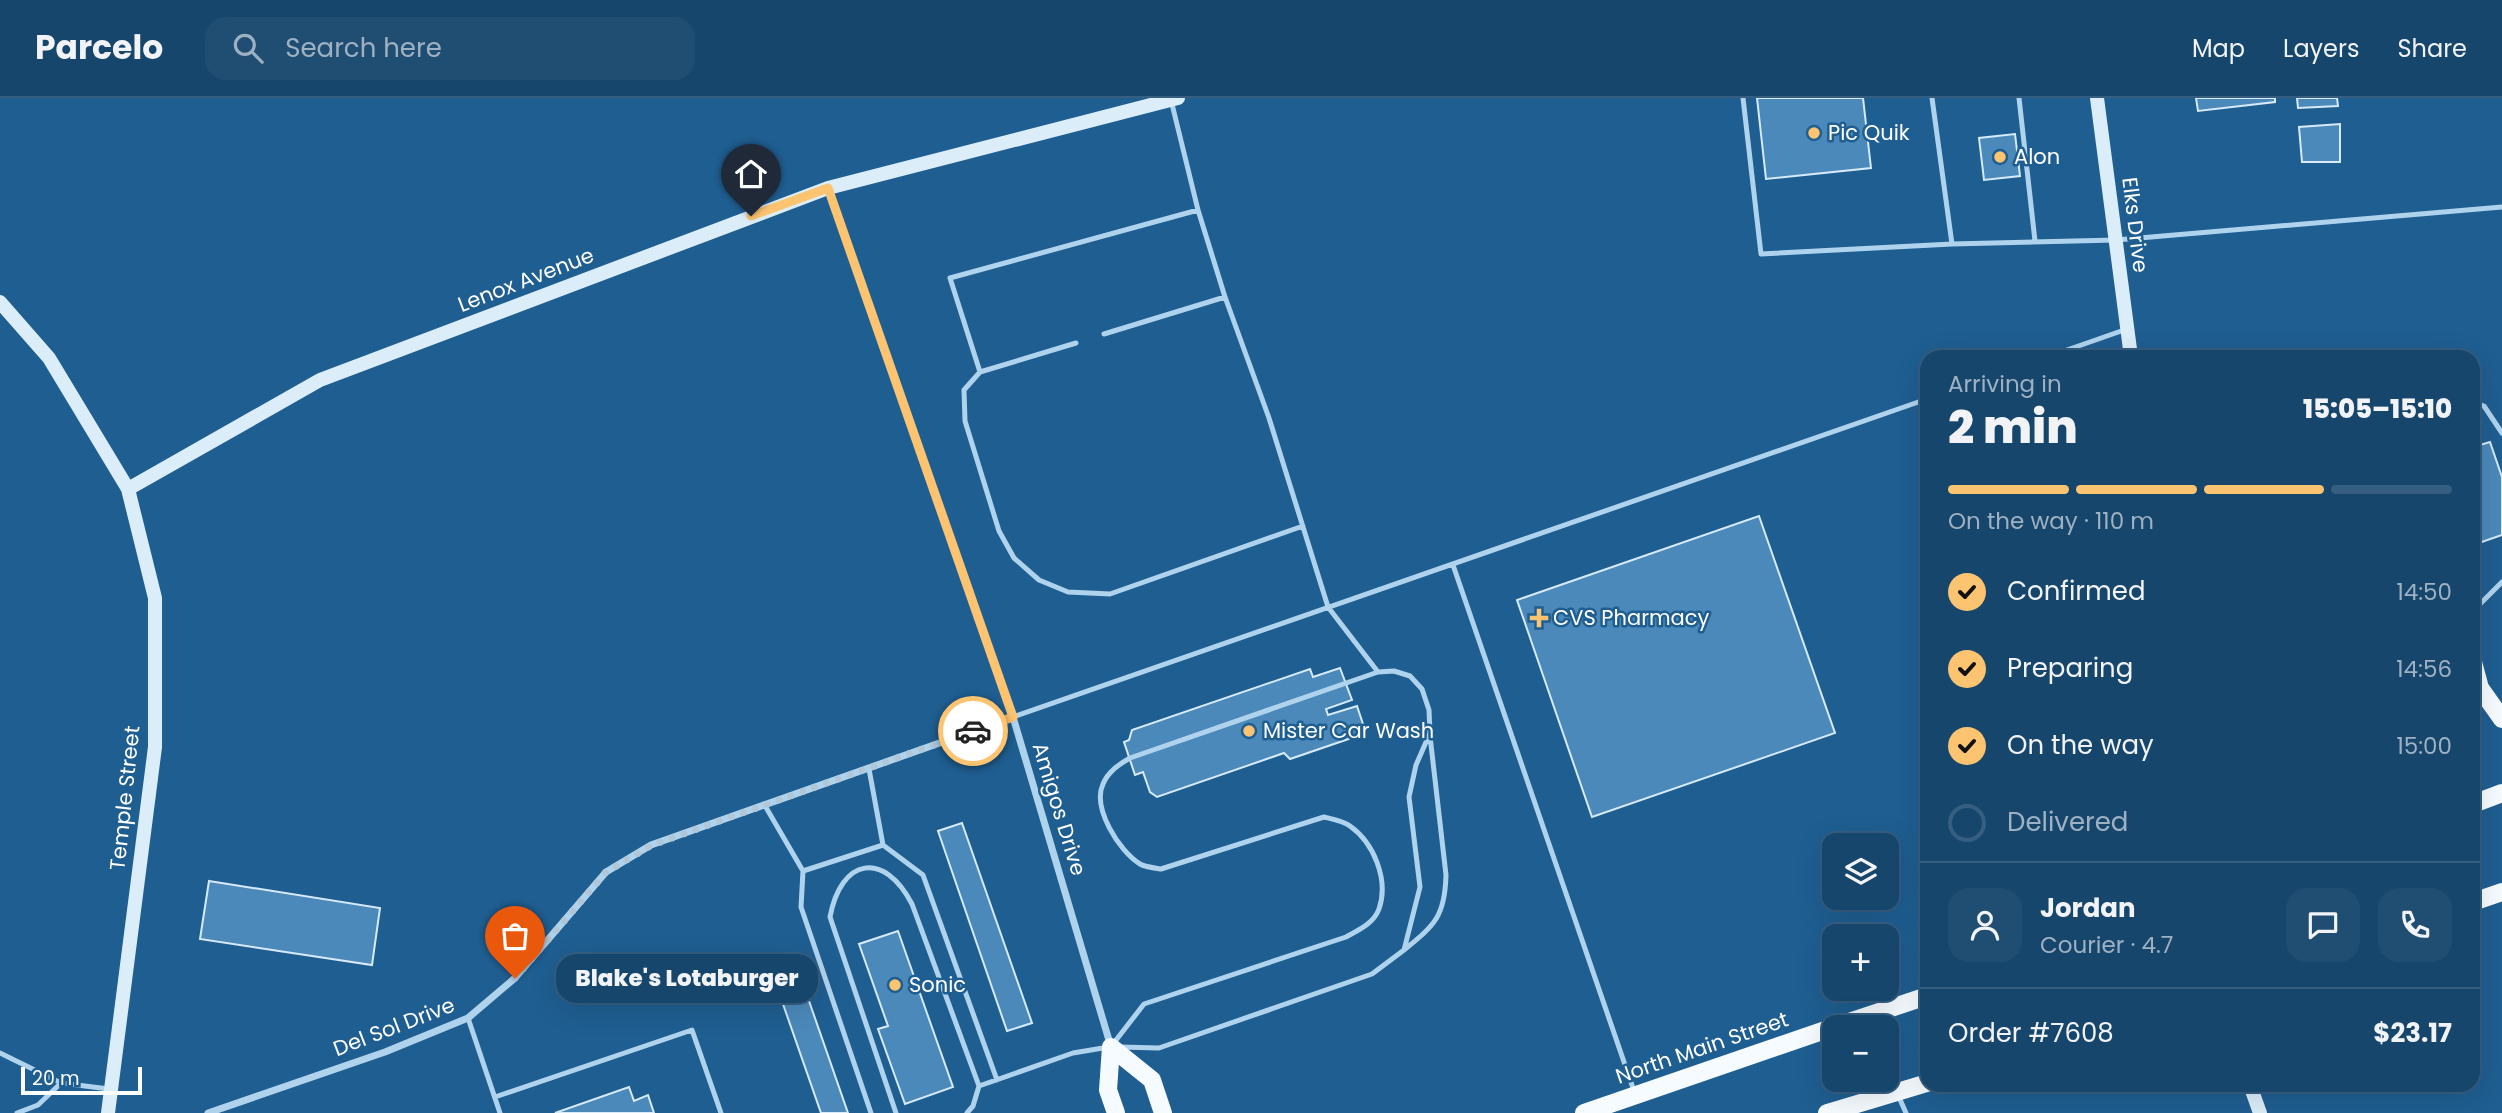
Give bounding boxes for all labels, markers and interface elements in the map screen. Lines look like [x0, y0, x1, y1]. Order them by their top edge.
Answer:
search box [205, 17, 695, 80]
text: Parcelo [35, 24, 163, 71]
icon: search [229, 29, 267, 67]
text: Search here [285, 30, 442, 66]
text: Map [2192, 32, 2245, 65]
text: Layers [2283, 32, 2359, 65]
text: Share [2397, 32, 2467, 65]
place label: Pic Quik [1828, 118, 1910, 147]
marker: Pic Quik [1806, 125, 1822, 141]
place label: Alon [2014, 142, 2060, 171]
pin [721, 144, 781, 216]
marker: Alon [1992, 149, 2008, 165]
icon: home [732, 155, 770, 193]
street label: Elks Drive [2115, 176, 2156, 274]
street label: Lenox Avenue [454, 240, 598, 319]
text: Arriving in [1948, 368, 2062, 400]
text: 15:05–15:10 [2303, 391, 2452, 427]
text: 2 min [1948, 395, 2078, 459]
text: On the way · 110 m [1948, 505, 2154, 537]
icon: check [1948, 573, 1986, 611]
text: Confirmed [2007, 573, 2145, 609]
text: 14:50 [2396, 576, 2452, 608]
place label: CVS Pharmacy [1553, 603, 1710, 632]
marker: CVS Pharmacy [1531, 610, 1547, 626]
icon: check [1948, 650, 1986, 688]
text: Preparing [2007, 650, 2133, 686]
text: 14:56 [2396, 653, 2452, 685]
courier [938, 696, 1008, 766]
icon: car [954, 712, 992, 750]
place label: Mister Car Wash [1263, 716, 1434, 745]
marker: Mister Car Wash [1241, 723, 1257, 739]
street label: Temple Street [102, 724, 147, 872]
icon: check [1948, 727, 1986, 765]
text: On the way [2007, 727, 2154, 763]
text: 15:00 [2396, 730, 2452, 762]
street label: Amigos Drive [1025, 739, 1093, 879]
text: Delivered [2007, 804, 2128, 840]
map controls [1822, 833, 1899, 1092]
button: layers [1822, 833, 1899, 910]
button: person [1948, 888, 2022, 962]
button: chat [2286, 888, 2360, 962]
button: phone [2378, 888, 2452, 962]
text: Jordan [2040, 890, 2136, 926]
pin [485, 906, 545, 978]
icon: bag [496, 917, 534, 955]
button: + [1822, 924, 1899, 1001]
text: Courier · 4.7 [2040, 929, 2173, 961]
callout: Blake's Lotaburger [557, 954, 820, 1002]
text: Blake's Lotaburger [575, 962, 799, 994]
place label: Sonic [909, 970, 966, 999]
marker: Sonic [887, 977, 903, 993]
street label: Del Sol Drive [329, 990, 459, 1063]
street label: North Main Street [1612, 1004, 1792, 1091]
button: − [1822, 1015, 1899, 1092]
text: Order #7608 [1948, 1015, 2114, 1051]
text: $23.17 [2373, 1015, 2452, 1051]
scale bar [21, 1064, 142, 1096]
text: 20 m [32, 1065, 80, 1092]

